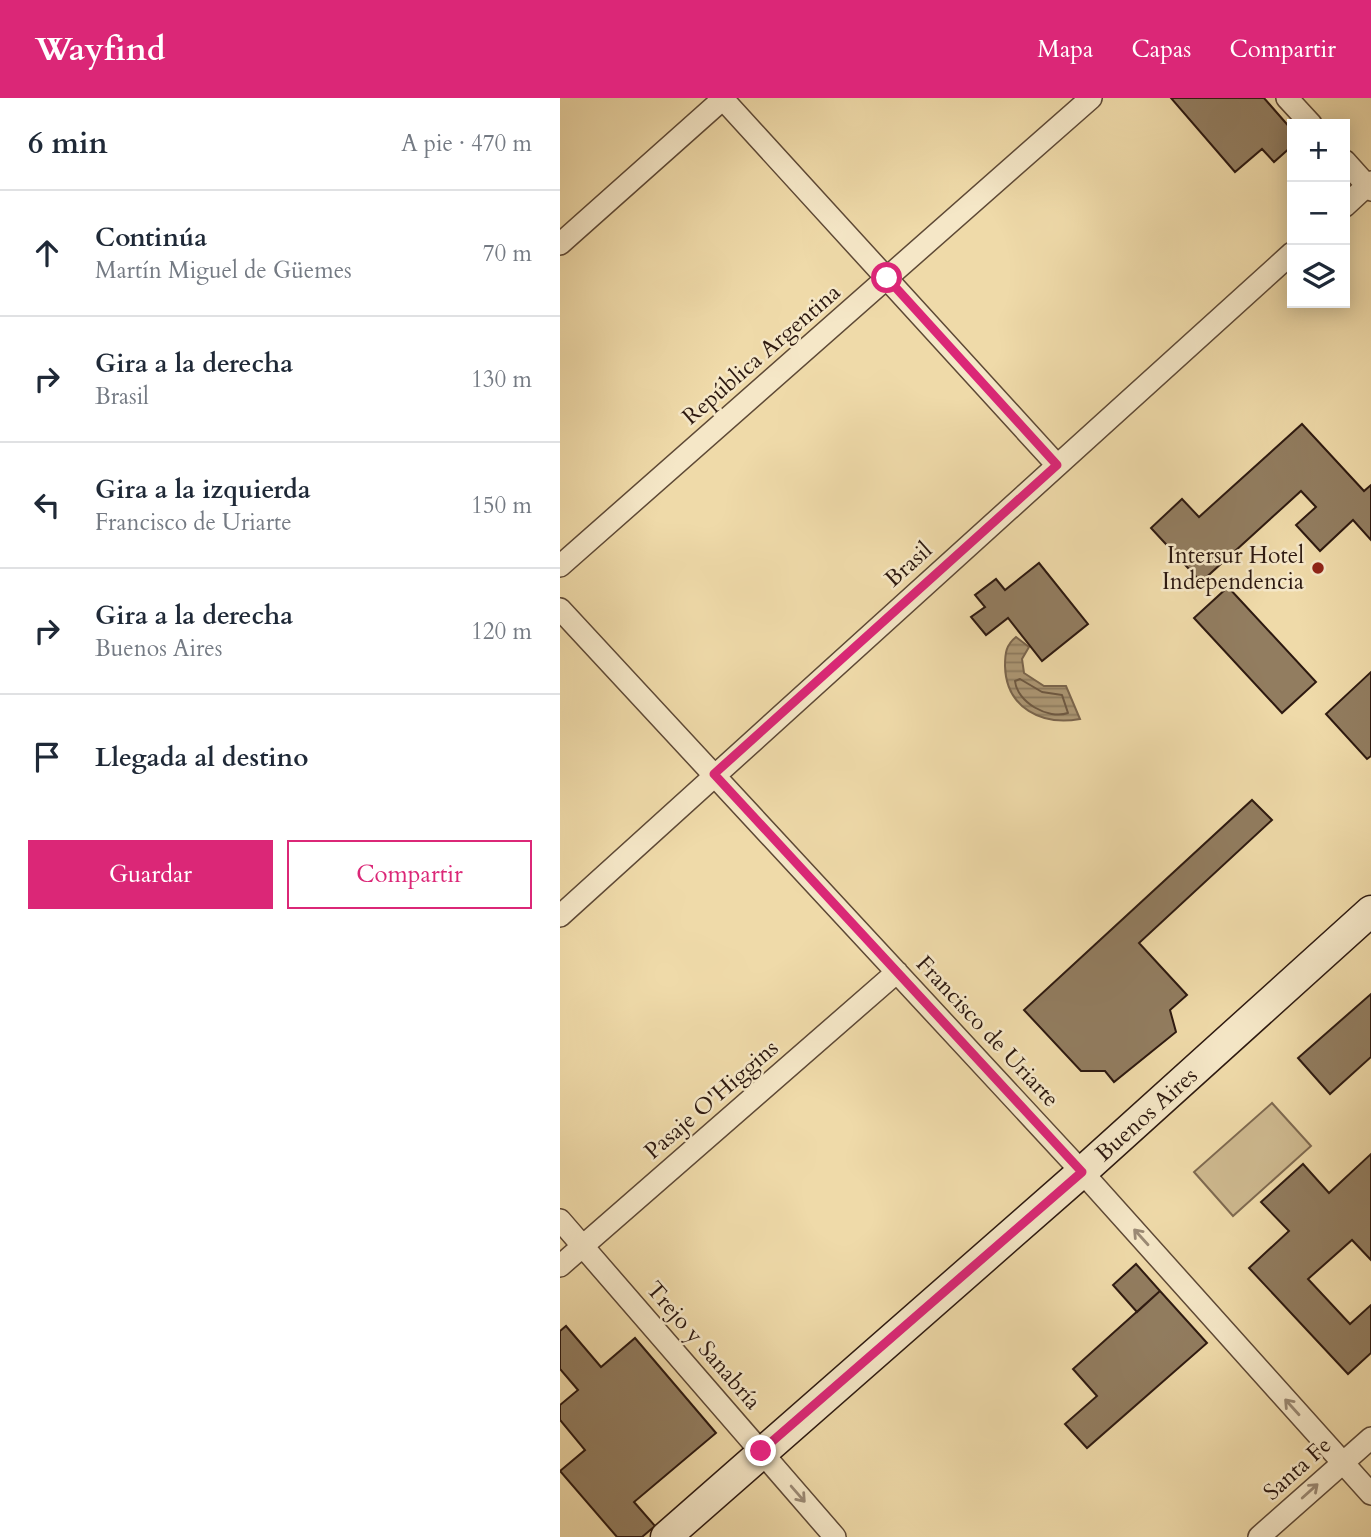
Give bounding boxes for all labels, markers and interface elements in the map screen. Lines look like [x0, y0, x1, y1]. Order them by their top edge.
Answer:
text: Wayfind [35, 27, 166, 72]
text: Mapa [1037, 33, 1093, 66]
text: Capas [1131, 33, 1191, 66]
text: Compartir [1229, 33, 1336, 66]
map controls [1287, 119, 1350, 308]
button: + [1287, 119, 1350, 182]
text: 6 min [28, 123, 108, 164]
text: A pie · 470 m [401, 128, 532, 159]
button: − [1287, 182, 1350, 245]
text: Continúa [95, 220, 207, 255]
icon: ahead [28, 234, 66, 272]
text: 70 m [483, 238, 532, 269]
button: layers [1287, 245, 1350, 308]
text: Martín Miguel de Güemes [95, 255, 352, 286]
route start [871, 262, 902, 293]
street label: República Argentina [676, 277, 847, 432]
text: Gira a la derecha [95, 346, 293, 381]
icon: right [28, 360, 66, 398]
text: 130 m [471, 364, 532, 395]
text: Brasil [95, 381, 149, 412]
text: Gira a la izquierda [95, 472, 311, 507]
icon: left [28, 486, 66, 524]
text: 150 m [471, 490, 532, 521]
text: Francisco de Uriarte [95, 507, 292, 538]
street label: Brasil [878, 535, 939, 594]
place label: Intersur Hotel Independencia [1162, 540, 1304, 597]
marker: Intersur Hotel Independencia [1310, 560, 1326, 576]
text: Gira a la derecha [95, 598, 293, 633]
icon: right [28, 612, 66, 650]
text: 120 m [471, 616, 532, 647]
text: Buenos Aires [95, 633, 222, 664]
icon: arrive [28, 738, 66, 776]
text: Llegada al destino [95, 740, 309, 775]
button: Guardar [28, 840, 273, 909]
button: Compartir [287, 840, 532, 909]
street label: Francisco de Uriarte [909, 949, 1066, 1114]
street label: Pasaje O'Higgins [638, 1033, 785, 1166]
street label: Buenos Aires [1089, 1060, 1204, 1169]
one-way arrow [1132, 1229, 1149, 1246]
street label: Trejo y Sanabría [639, 1275, 768, 1416]
one-way arrow [1284, 1399, 1301, 1416]
street label: Santa Fe [1257, 1430, 1338, 1507]
route end [745, 1435, 776, 1466]
one-way arrow [1301, 1483, 1319, 1499]
one-way arrow [790, 1485, 806, 1503]

